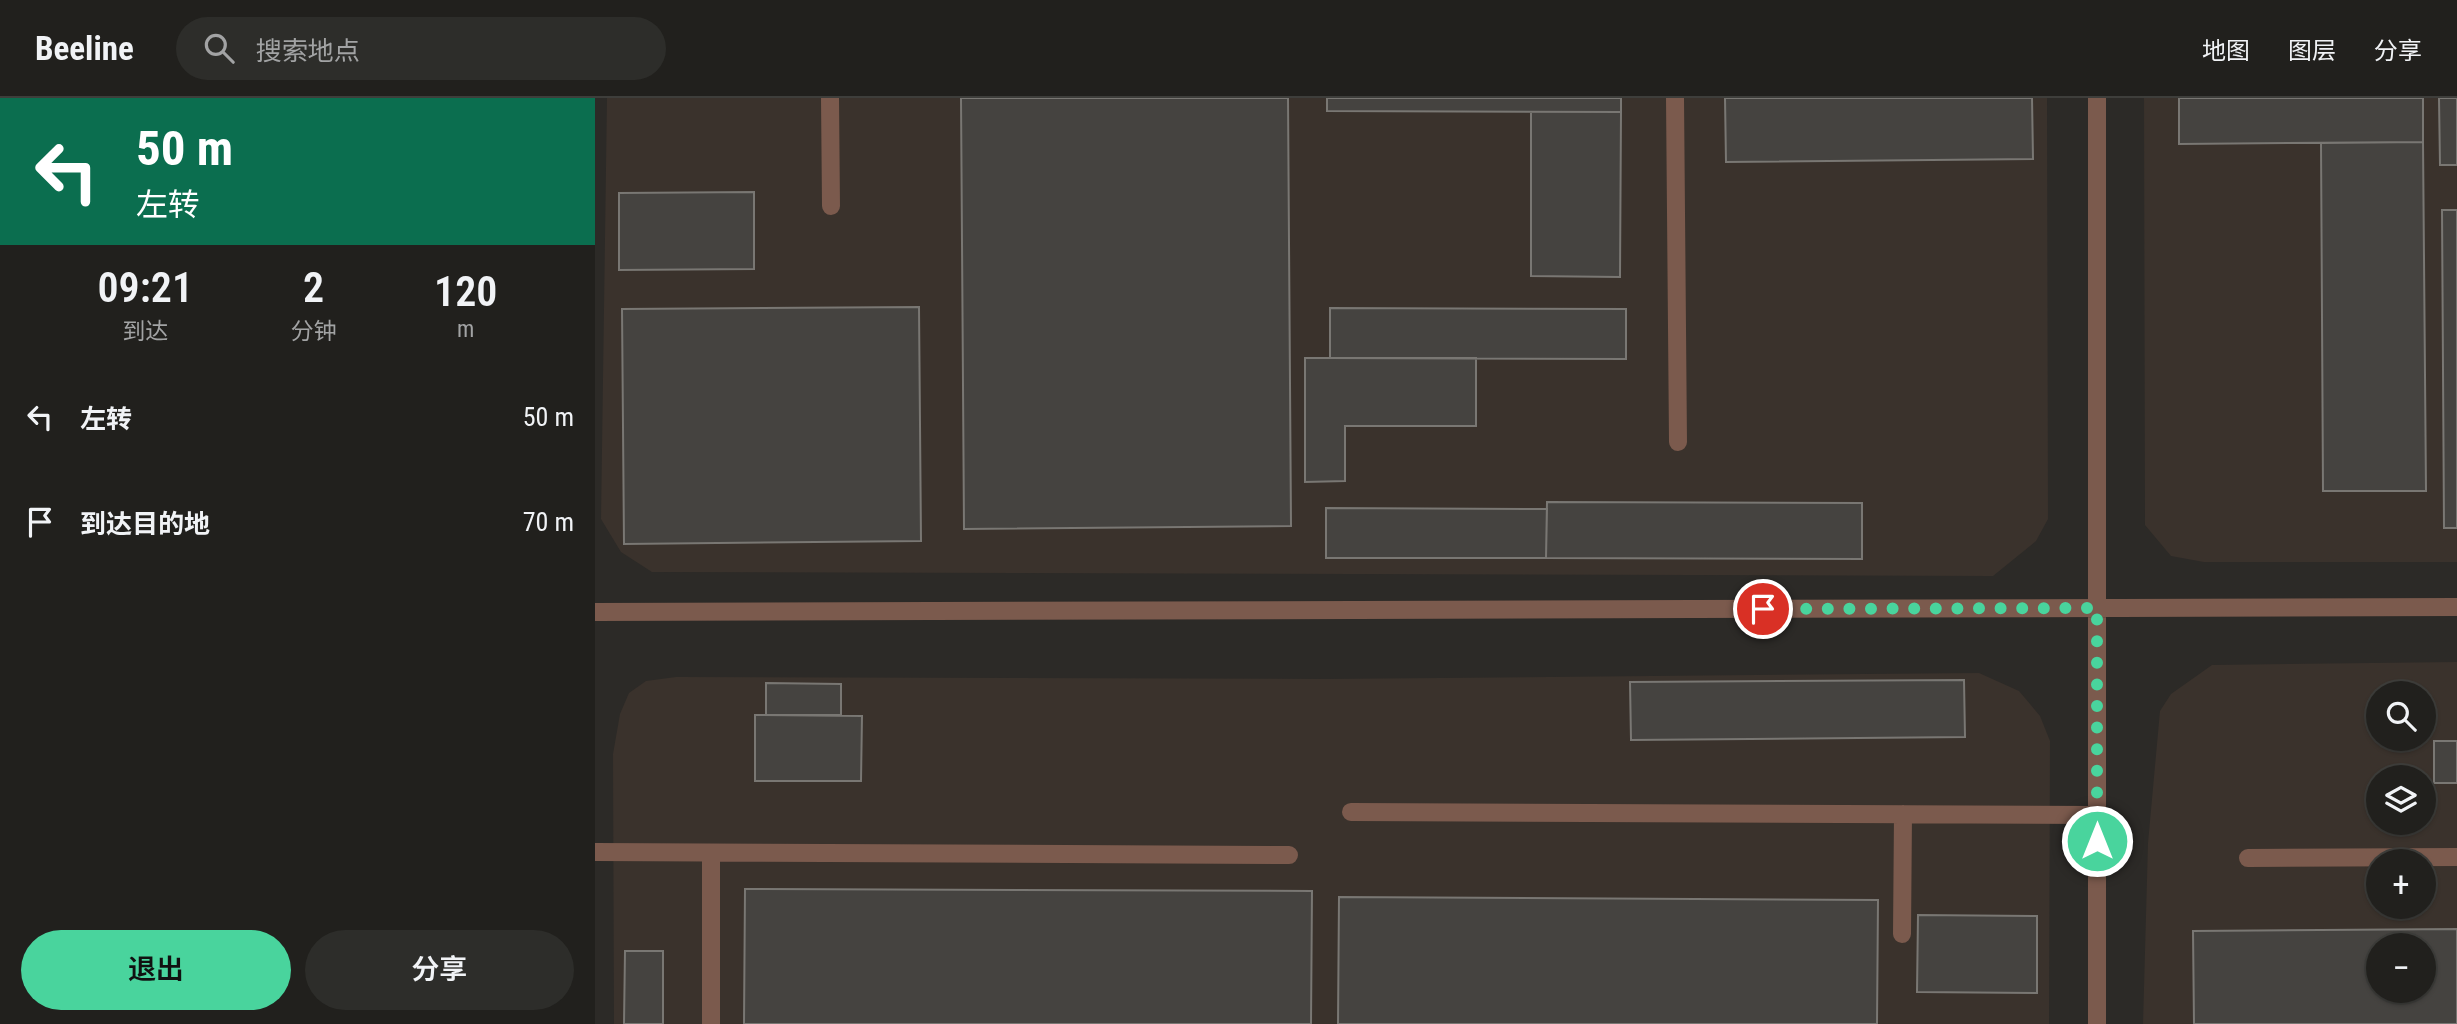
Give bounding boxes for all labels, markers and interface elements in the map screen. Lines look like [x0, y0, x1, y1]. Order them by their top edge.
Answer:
search box [176, 17, 666, 80]
text: Beeline [35, 29, 134, 68]
icon: search [200, 29, 238, 67]
text: 搜索地点 [256, 36, 360, 66]
text: 地图 [2202, 37, 2250, 65]
text: 图层 [2288, 37, 2336, 65]
text: 分享 [2374, 37, 2422, 65]
text: 50 m [136, 120, 233, 177]
icon: left [21, 126, 112, 217]
text: 左转 [136, 186, 200, 224]
text: 09:21 [98, 263, 193, 312]
text: 2 [303, 263, 324, 312]
text: 120 [434, 267, 497, 316]
text: m [457, 316, 474, 343]
text: 到达 [122, 318, 168, 345]
text: 分钟 [291, 318, 337, 345]
icon: left [21, 398, 59, 436]
text: 50 m [523, 402, 574, 432]
text: 左转 [80, 404, 132, 434]
icon: arrive [21, 503, 59, 541]
text: 70 m [523, 507, 574, 537]
text: 到达目的地 [80, 509, 210, 539]
pin [1733, 579, 1793, 639]
icon: arrive [1744, 590, 1782, 628]
map controls [2366, 681, 2436, 1003]
button: search [2366, 681, 2436, 751]
button: layers [2366, 765, 2436, 835]
position arrow [2060, 804, 2134, 878]
button: + [2366, 849, 2436, 919]
button: 退出 [21, 930, 291, 1010]
button: 分享 [305, 930, 574, 1010]
button: − [2366, 933, 2436, 1003]

